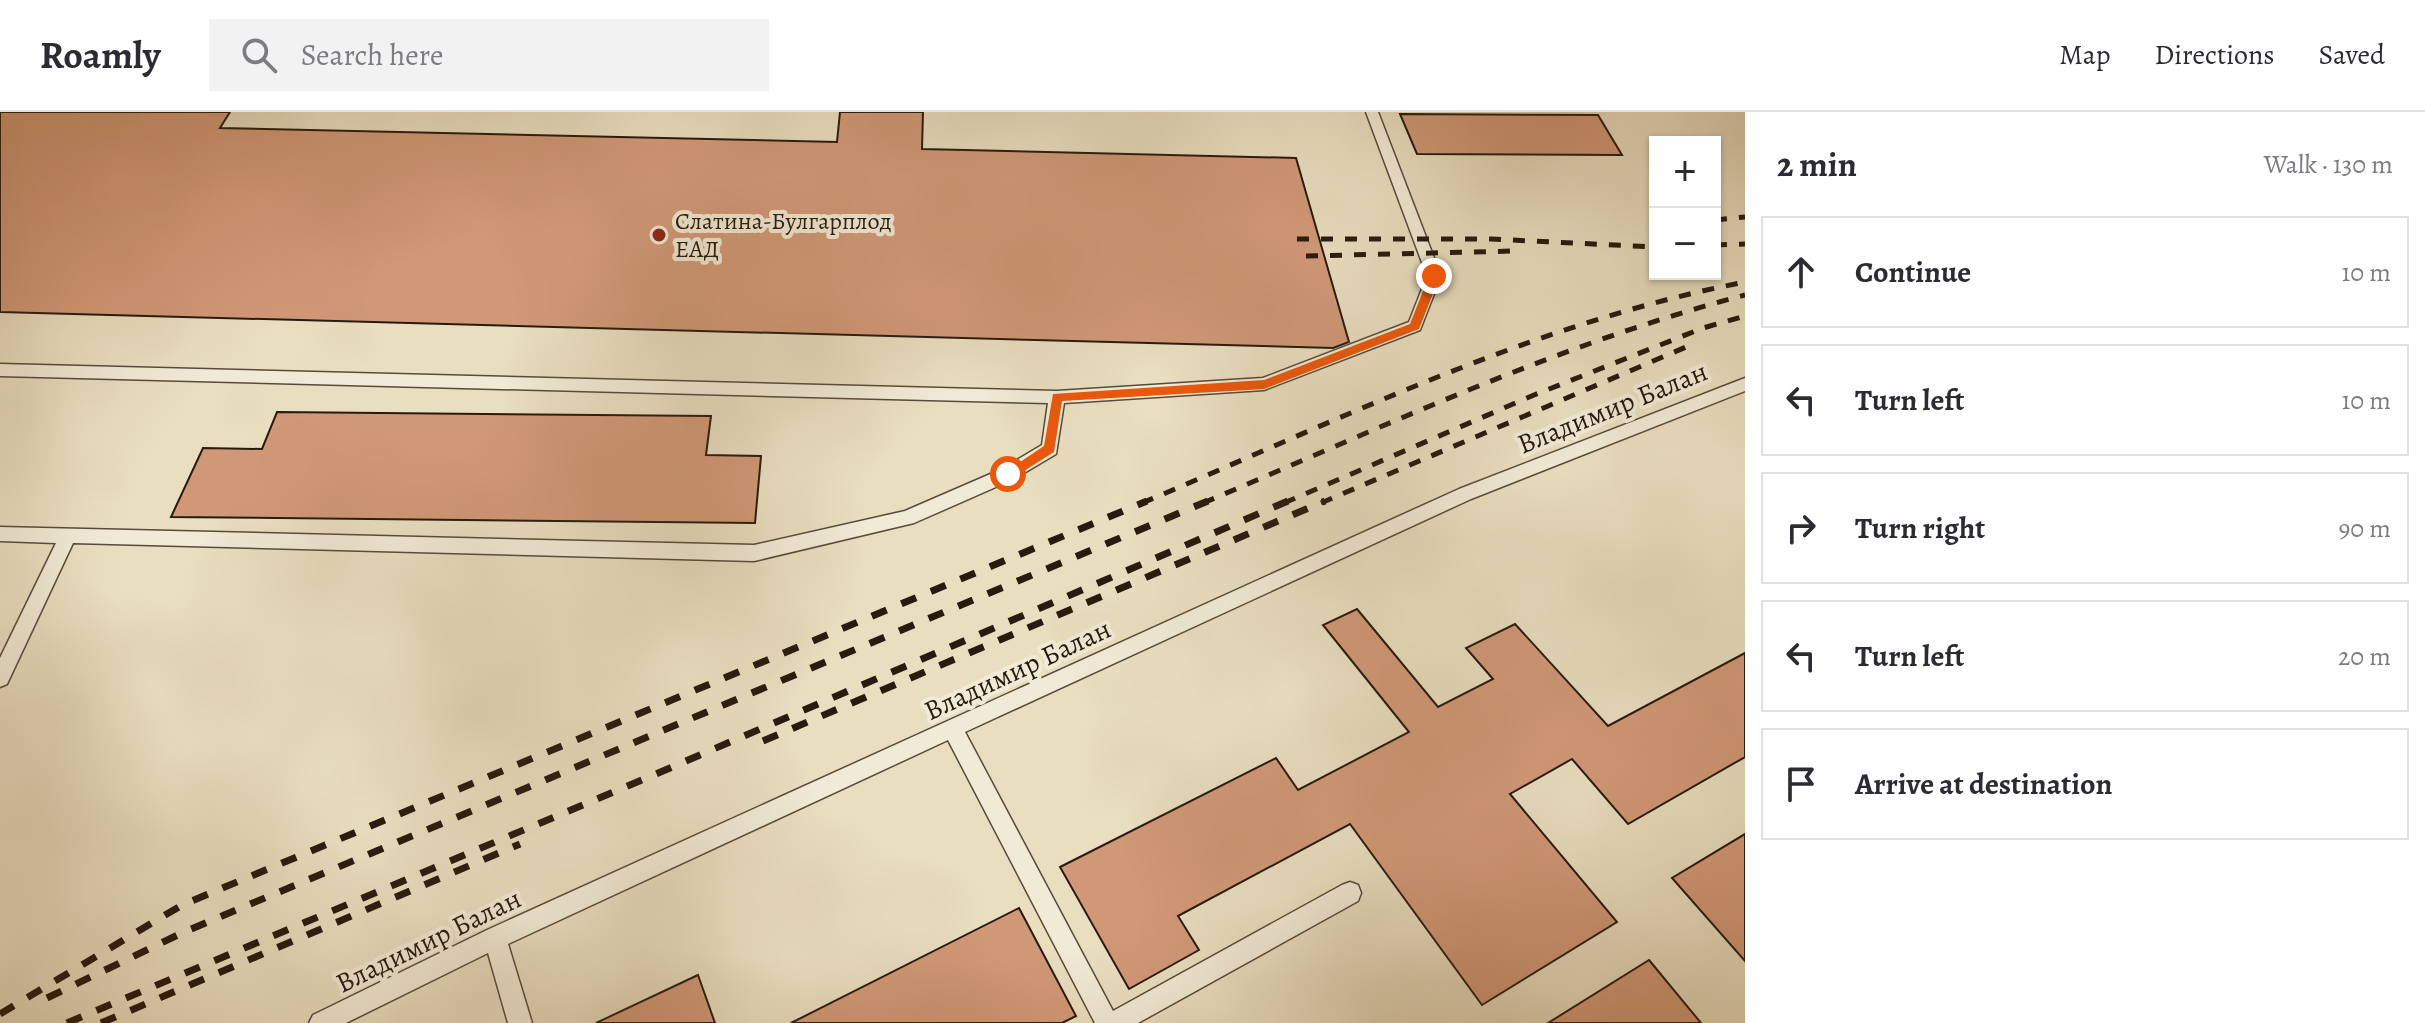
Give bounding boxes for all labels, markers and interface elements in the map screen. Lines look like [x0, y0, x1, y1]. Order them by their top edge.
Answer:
search box [209, 19, 769, 91]
text: Roamly [40, 29, 161, 81]
icon: search [237, 33, 281, 77]
text: Search here [301, 35, 443, 75]
text: Map [2059, 36, 2110, 74]
text: Directions [2154, 36, 2275, 74]
text: Saved [2319, 36, 2385, 74]
map controls [1649, 136, 1721, 280]
button: + [1649, 136, 1721, 208]
text: 2 min [1777, 141, 1857, 188]
text: Walk · 130 m [2264, 147, 2393, 182]
place label: Слатина-Булгарплод ЕАД [675, 205, 891, 265]
button: − [1649, 208, 1721, 280]
marker: Слатина-Булгарплод ЕАД [650, 226, 668, 244]
icon: ahead [1779, 250, 1823, 294]
text: Continue [1855, 252, 1971, 292]
text: 10 m [2341, 255, 2391, 290]
route end [1416, 258, 1452, 294]
street label: Владимир Балан [1512, 353, 1713, 463]
icon: left [1779, 378, 1823, 422]
text: Turn left [1855, 380, 1964, 420]
text: 10 m [2341, 383, 2391, 418]
route start [990, 456, 1026, 492]
icon: right [1779, 506, 1823, 550]
text: Turn right [1855, 508, 1985, 548]
text: 90 m [2339, 511, 2391, 546]
street label: Владимир Балан [918, 610, 1117, 730]
icon: left [1779, 634, 1823, 678]
text: Turn left [1855, 636, 1964, 676]
text: 20 m [2338, 639, 2391, 674]
icon: arrive [1779, 762, 1823, 806]
text: Arrive at destination [1855, 764, 2112, 804]
street label: Владимир Балан [329, 880, 527, 1002]

